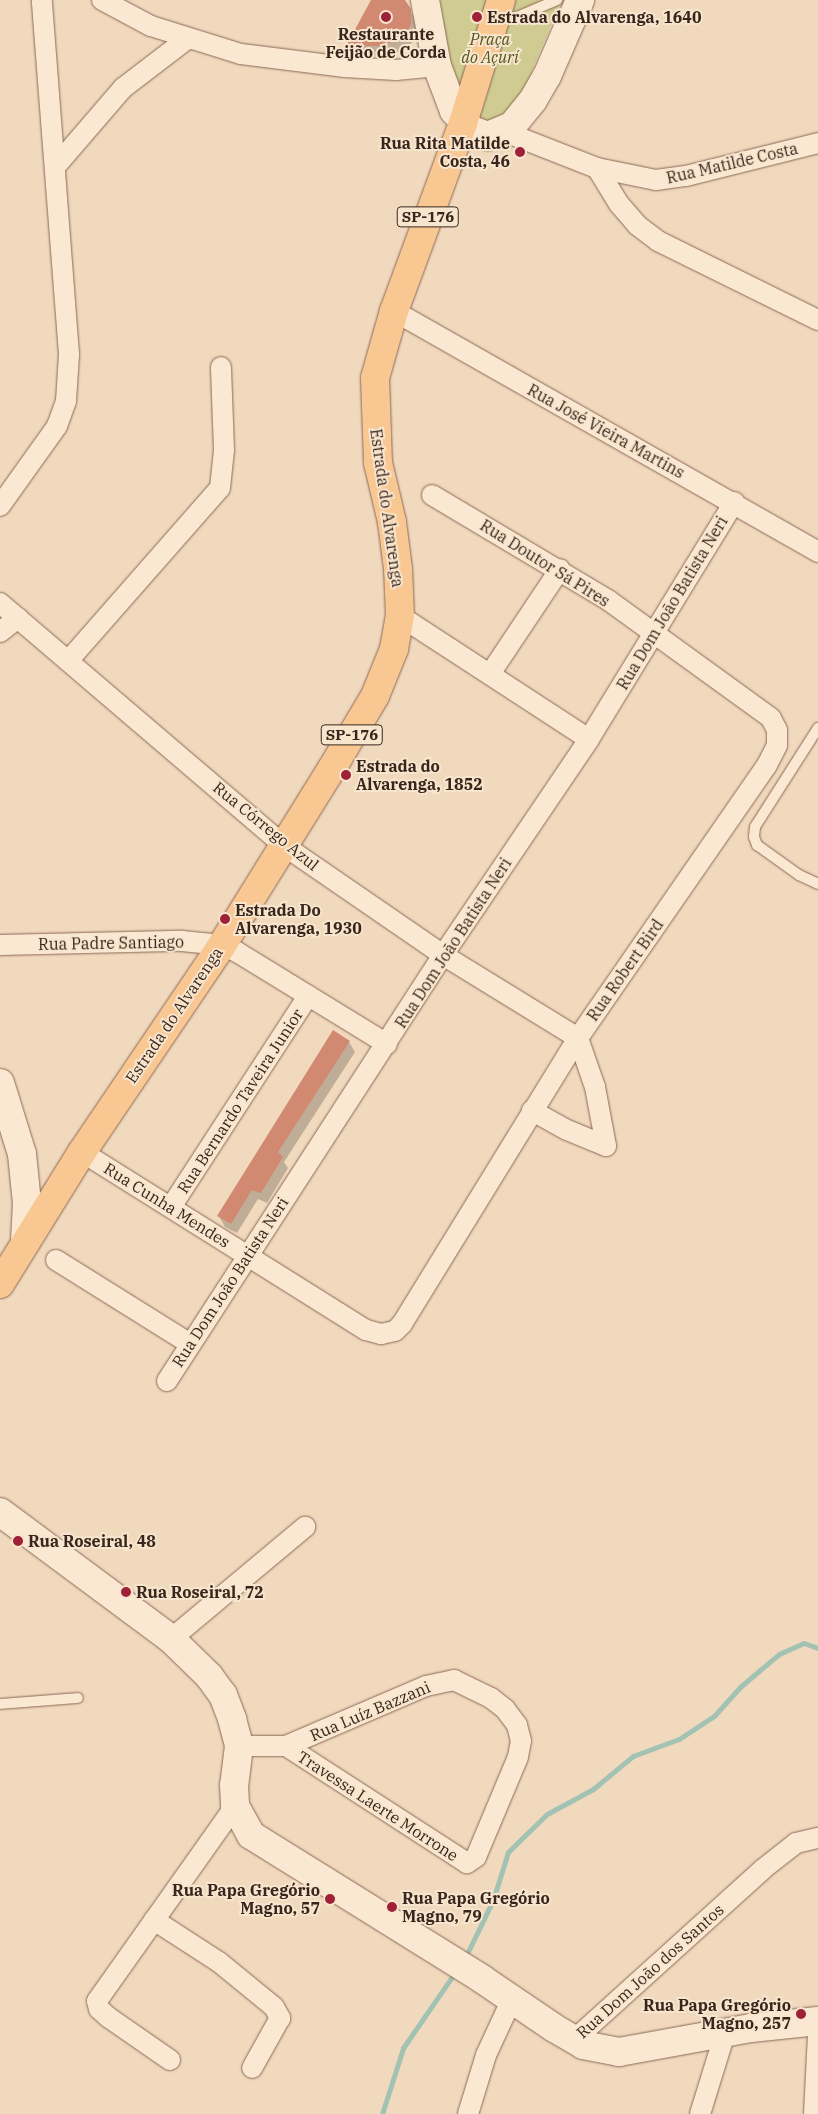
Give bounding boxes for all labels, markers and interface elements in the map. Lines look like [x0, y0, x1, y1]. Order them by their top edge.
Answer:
place label: Estrada do Alvarenga, 1640 [487, 7, 702, 27]
marker: Restaurante Feijão de Corda [380, 11, 392, 23]
marker: Estrada do Alvarenga, 1640 [471, 11, 483, 23]
place label: Restaurante Feijão de Corda [326, 24, 446, 62]
park label: Praça do Açurí [461, 29, 519, 67]
place label: Rua Rita Matilde Costa, 46 [380, 133, 510, 171]
street label: Rua Matilde Costa [664, 139, 800, 187]
marker: Rua Rita Matilde Costa, 46 [514, 146, 526, 158]
road number: SP-176 [397, 204, 459, 230]
street label: Rua José Vieira Martins [524, 380, 688, 482]
street label: Estrada do Alvarenga [366, 427, 408, 589]
street label: Rua Dom João Batista Neri [613, 513, 731, 693]
street label: Rua Doutor Sá Pires [477, 515, 613, 611]
road number: SP-176 [321, 722, 383, 748]
place label: Estrada do Alvarenga, 1852 [356, 756, 483, 794]
marker: Estrada do Alvarenga, 1852 [340, 769, 352, 781]
street label: Rua Córrego Azul [209, 778, 323, 874]
street label: Rua Dom João Batista Neri [391, 854, 515, 1032]
place label: Estrada Do Alvarenga, 1930 [235, 900, 362, 938]
marker: Estrada Do Alvarenga, 1930 [219, 913, 231, 925]
street label: Rua Robert Bird [583, 915, 667, 1025]
street label: Rua Padre Santiago [38, 932, 184, 954]
street label: Estrada do Alvarenga [121, 943, 227, 1087]
street label: Rua Bernardo Taveira Junior [173, 1005, 307, 1197]
street label: Rua Cunha Mendes [101, 1158, 233, 1252]
street label: Rua Dom João Batista Neri [168, 1193, 292, 1371]
place label: Rua Roseiral, 48 [28, 1531, 156, 1551]
marker: Rua Roseiral, 48 [12, 1535, 24, 1547]
place label: Rua Roseiral, 72 [136, 1582, 264, 1602]
marker: Rua Roseiral, 72 [120, 1586, 132, 1598]
street label: Rua Luíz Bazzani [307, 1677, 433, 1745]
street label: Travessa Laerte Morrone [294, 1747, 462, 1865]
place label: Rua Papa Gregório Magno, 57 [172, 1880, 320, 1918]
place label: Rua Papa Gregório Magno, 79 [402, 1888, 550, 1926]
marker: Rua Papa Gregório Magno, 57 [324, 1893, 336, 1905]
street label: Rua Dom João dos Santos [573, 1900, 727, 2042]
marker: Rua Papa Gregório Magno, 79 [386, 1901, 398, 1913]
place label: Rua Papa Gregório Magno, 257 [643, 1995, 791, 2033]
marker: Rua Papa Gregório Magno, 257 [795, 2008, 807, 2020]

